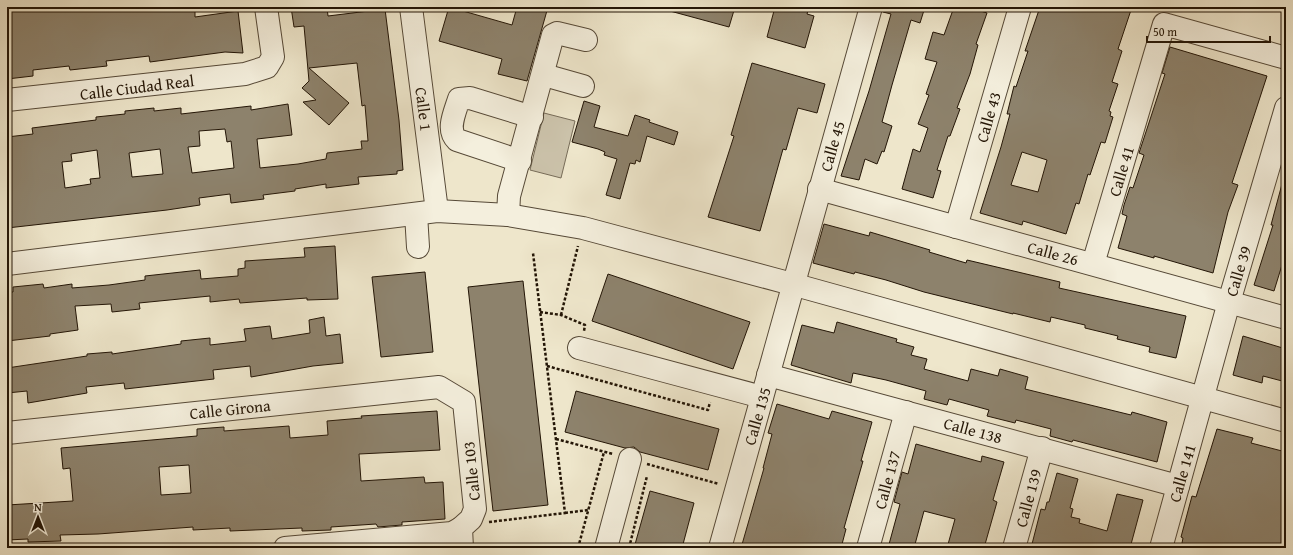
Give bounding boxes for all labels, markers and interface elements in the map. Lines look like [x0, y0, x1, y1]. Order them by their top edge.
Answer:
scale bar [1147, 18, 1270, 44]
text: 50 m [1153, 23, 1177, 40]
street label: Calle Ciudad Real [78, 68, 196, 106]
street label: Calle 1 [409, 86, 439, 132]
street label: Calle 43 [969, 89, 1007, 145]
street label: Calle 45 [813, 118, 851, 174]
street label: Calle 41 [1102, 143, 1140, 199]
street label: Calle 26 [1025, 235, 1081, 271]
street label: Calle 39 [1219, 243, 1257, 299]
street label: Calle 135 [737, 384, 777, 448]
street label: Calle Girona [188, 393, 272, 425]
street label: Calle 138 [941, 411, 1005, 449]
street label: Calle 103 [456, 440, 486, 502]
street label: Calle 141 [1162, 441, 1202, 505]
street label: Calle 137 [868, 448, 906, 512]
street label: Calle 139 [1009, 466, 1047, 530]
north arrow [18, 497, 58, 537]
text: N [34, 499, 42, 515]

